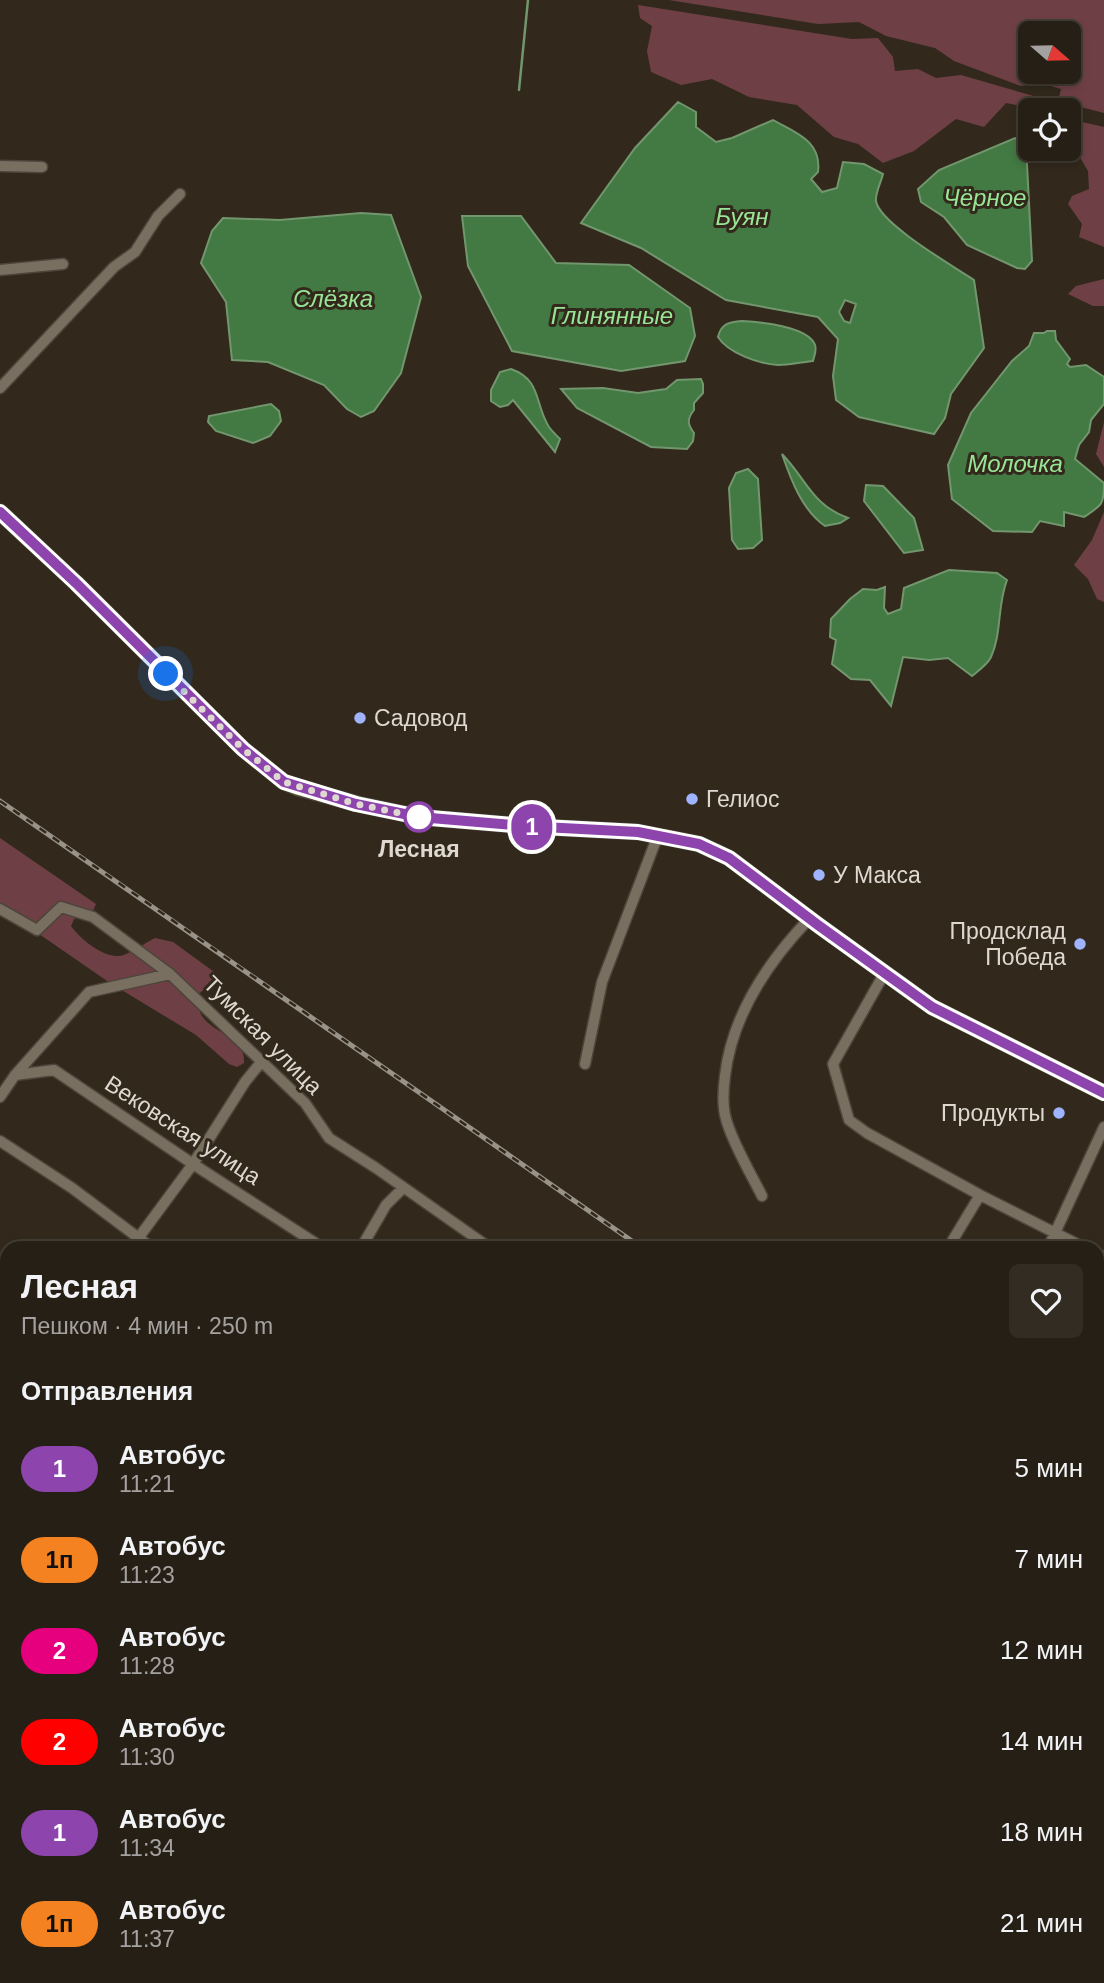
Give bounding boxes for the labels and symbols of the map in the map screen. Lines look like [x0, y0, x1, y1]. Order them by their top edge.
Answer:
north arrow [1018, 21, 1082, 84]
water label: Чёрное [944, 184, 1026, 211]
water label: Буян [715, 203, 769, 230]
water label: Слёзка [293, 285, 373, 312]
water label: Глинянные [551, 302, 673, 329]
water label: Молочка [967, 450, 1063, 477]
your location [148, 656, 183, 691]
place label: Садовод [374, 705, 468, 731]
marker: Садовод [352, 710, 368, 726]
place label: Гелиос [706, 786, 780, 812]
marker: Гелиос [684, 791, 700, 807]
marker: Лесная [404, 802, 434, 832]
line badge: 1 [509, 804, 555, 850]
place label: Лесная [378, 836, 460, 862]
place label: У Макса [833, 862, 921, 888]
marker: У Макса [811, 867, 827, 883]
place label: Продсклад Победа [950, 918, 1067, 970]
marker: Продсклад Победа [1072, 936, 1088, 952]
street label: Тумская улица [198, 970, 328, 1100]
street label: Вековская улица [100, 1070, 266, 1190]
place label: Продукты [941, 1100, 1045, 1126]
marker: Продукты [1051, 1105, 1067, 1121]

